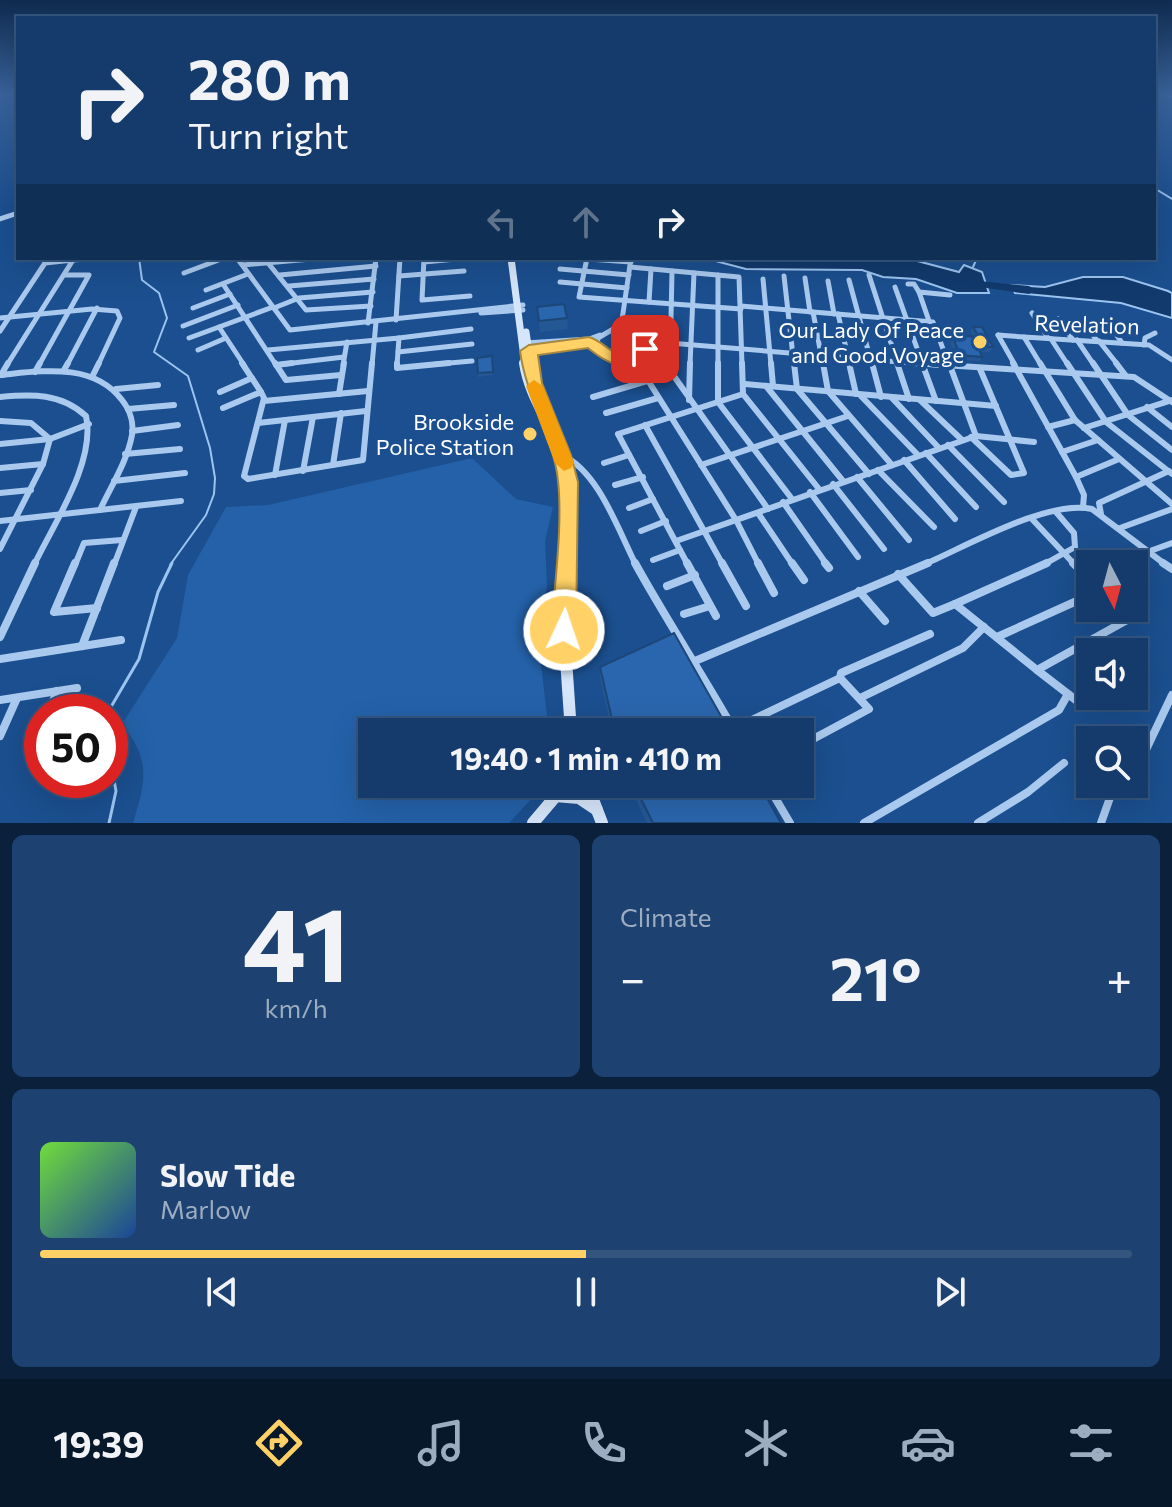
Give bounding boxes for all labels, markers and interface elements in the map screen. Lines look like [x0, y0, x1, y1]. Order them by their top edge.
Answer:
text: 280 m [188, 43, 351, 112]
icon: right [56, 48, 160, 152]
text: Turn right [188, 112, 349, 156]
icon: left [480, 200, 524, 244]
icon: ahead [564, 200, 608, 244]
icon: right [648, 200, 692, 244]
street label: Revelation [1034, 309, 1140, 339]
pin [611, 315, 679, 383]
place label: Our Lady Of Peace and Good Voyage [778, 316, 964, 368]
icon: arrive [623, 327, 667, 371]
marker: Our Lady Of Peace and Good Voyage [971, 333, 989, 351]
place label: Brookside Police Station [376, 408, 514, 460]
marker: Brookside Police Station [521, 425, 539, 443]
north arrow [1076, 550, 1148, 622]
map controls [1076, 550, 1148, 798]
position arrow [522, 588, 606, 672]
button: sound [1076, 638, 1148, 710]
speed limit sign: 50 [24, 694, 128, 798]
button: search [1076, 726, 1148, 798]
text: 19:40 · 1 min · 410 m [450, 739, 722, 776]
text: 41 [242, 876, 350, 1003]
text: Climate [620, 901, 712, 932]
text: 21° [830, 940, 922, 1013]
text: − [620, 950, 645, 1004]
text: + [1106, 950, 1132, 1004]
text: km/h [264, 992, 328, 1023]
text: Slow Tide [160, 1156, 295, 1193]
text: Marlow [160, 1193, 251, 1224]
icon: previous [200, 1270, 244, 1314]
icon: pause [564, 1270, 608, 1314]
icon: next [928, 1270, 972, 1314]
icon: directions [251, 1415, 307, 1471]
icon: music [413, 1415, 469, 1471]
icon: phone [576, 1415, 632, 1471]
icon: climate [738, 1415, 794, 1471]
icon: car [900, 1415, 956, 1471]
icon: filters [1063, 1415, 1119, 1471]
text: 19:39 [53, 1421, 144, 1465]

